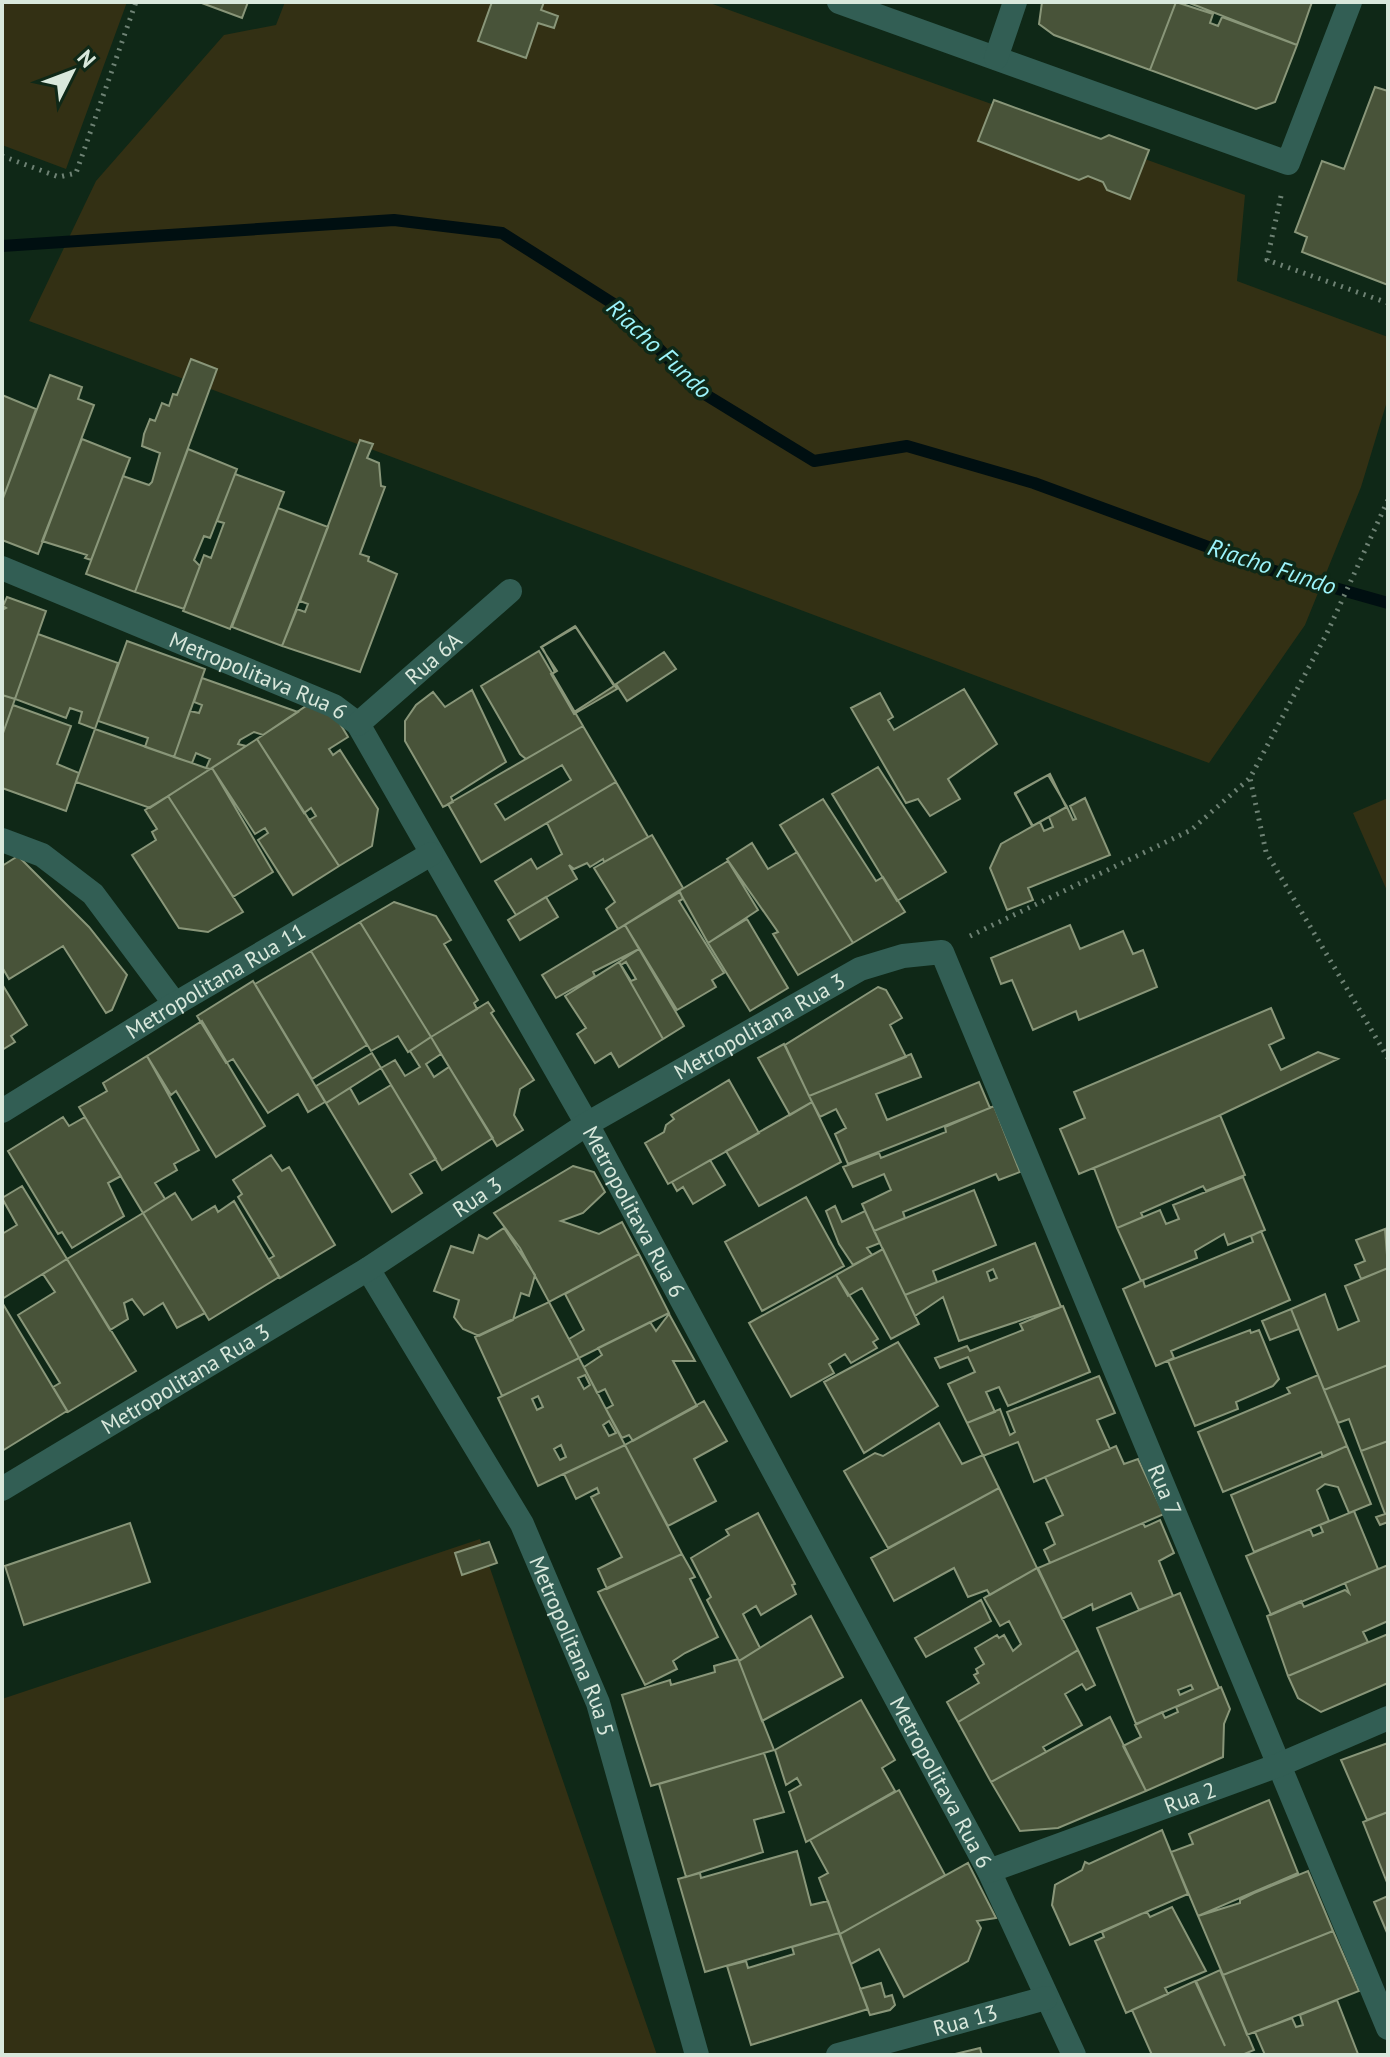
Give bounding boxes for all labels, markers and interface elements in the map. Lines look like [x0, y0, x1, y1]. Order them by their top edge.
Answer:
north arrow [32, 32, 112, 112]
text: N [72, 44, 102, 73]
water label: Riacho Fundo [600, 292, 719, 405]
water label: Riacho Fundo [1204, 531, 1340, 602]
street label: Metropolitava Rua 6 [165, 625, 353, 725]
street label: Rua 6A [399, 626, 468, 691]
street label: Metropolitana Rua 11 [120, 917, 310, 1045]
street label: Metropolitana Rua 3 [669, 966, 850, 1086]
street label: Metropolitava Rua 6 [577, 1121, 692, 1302]
street label: Rua 3 [447, 1170, 507, 1223]
street label: Metropolitana Rua 3 [96, 1317, 275, 1440]
street label: Rua 7 [1142, 1460, 1188, 1520]
street label: Metropolitana Rua 5 [523, 1552, 621, 1739]
street label: Metropolitava Rua 6 [884, 1692, 999, 1873]
street label: Rua 2 [1160, 1775, 1220, 1820]
street label: Rua 13 [930, 1998, 1001, 2042]

